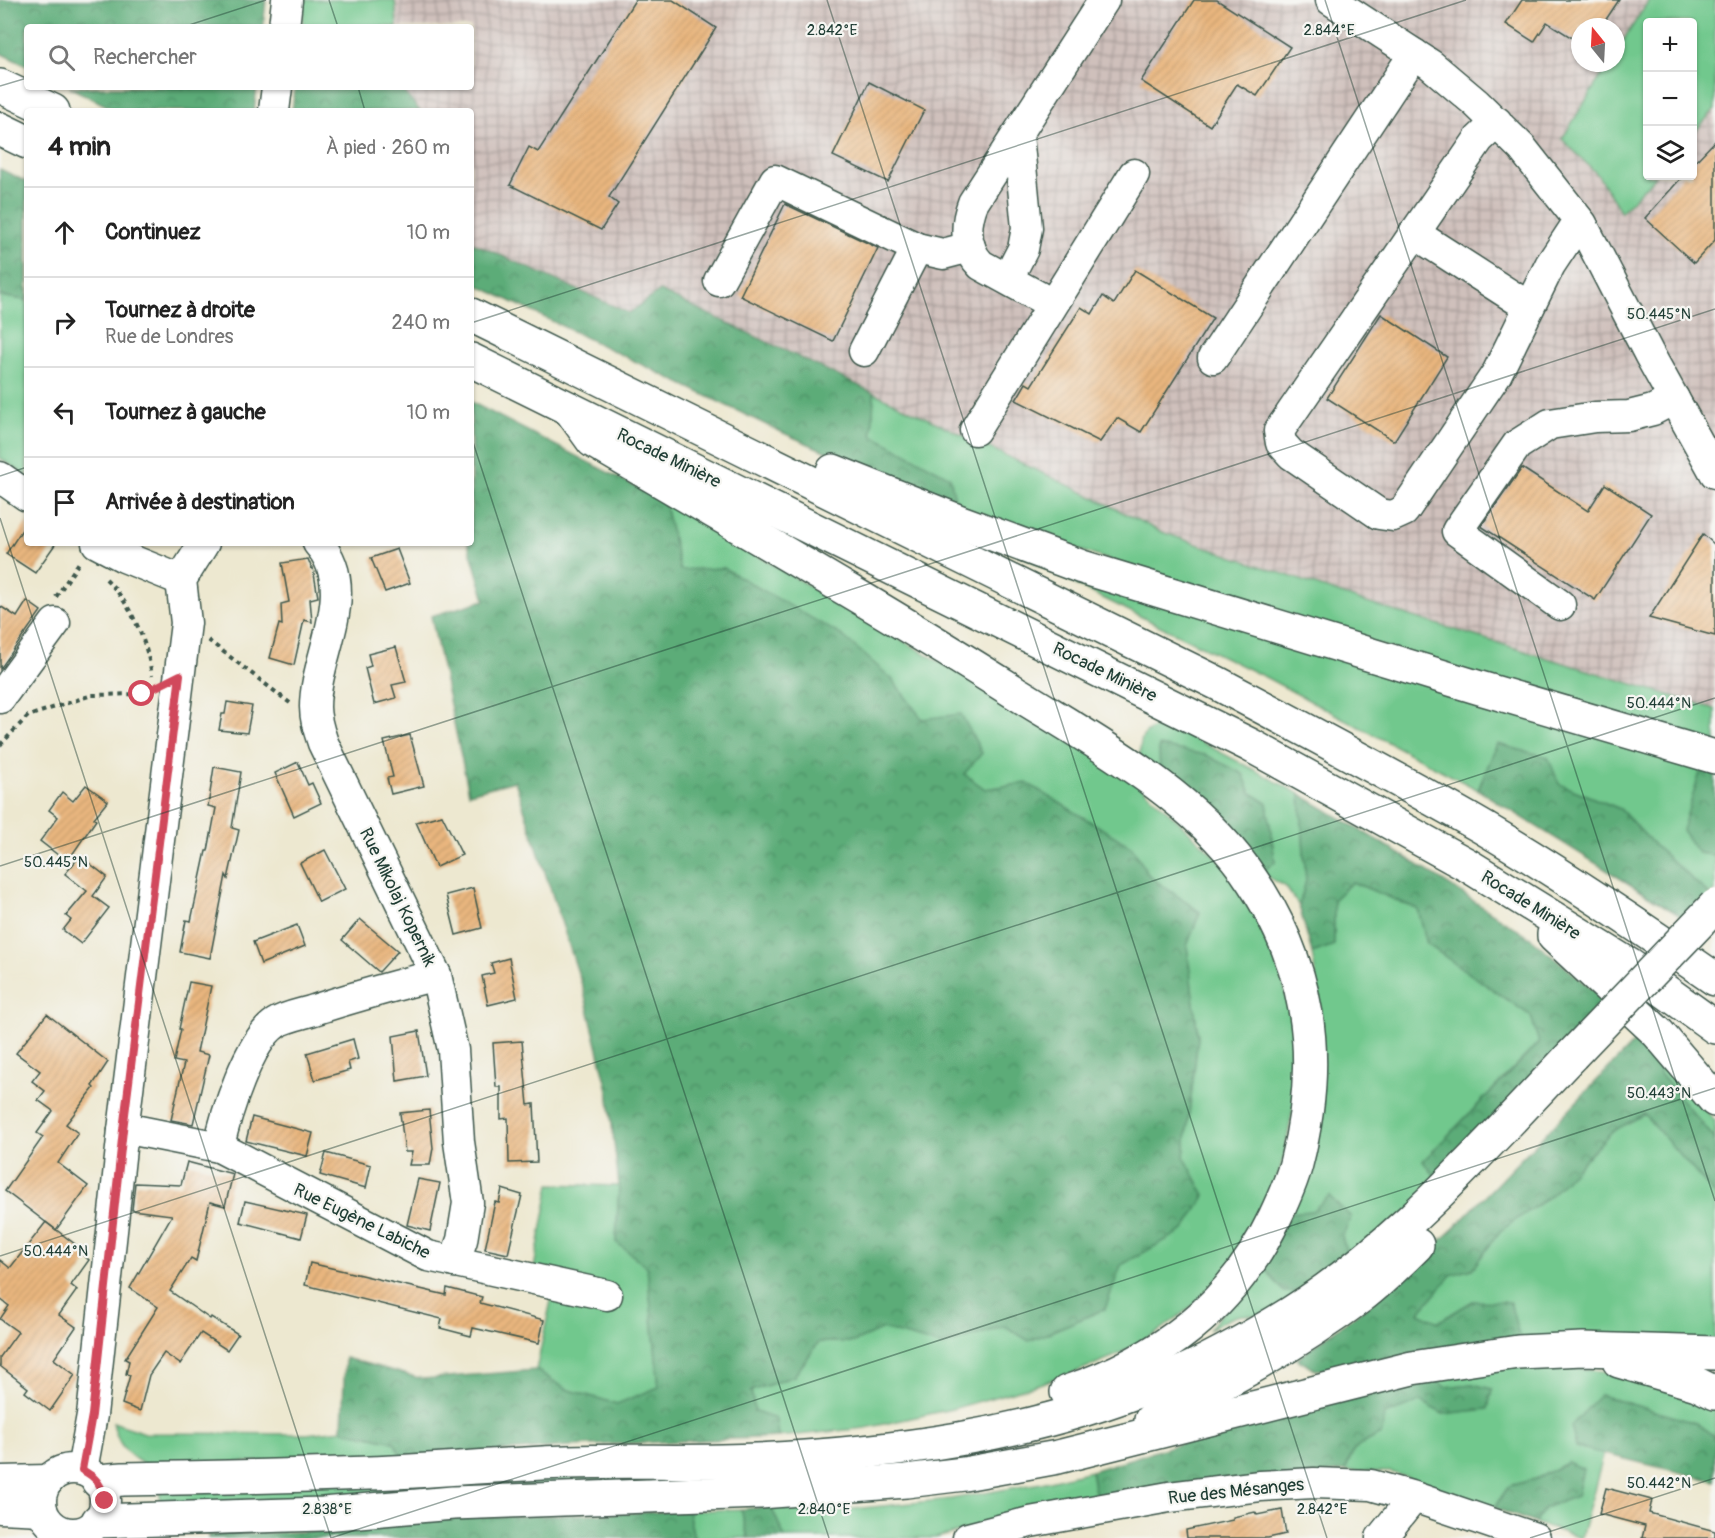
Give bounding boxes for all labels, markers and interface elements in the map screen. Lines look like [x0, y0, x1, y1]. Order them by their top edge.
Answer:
north arrow [1571, 18, 1625, 72]
map controls [1643, 18, 1697, 180]
button: + [1643, 18, 1697, 72]
text: 2.842°E [807, 21, 858, 40]
text: 2.844°E [1303, 21, 1355, 40]
search box [24, 24, 474, 90]
icon: search [45, 41, 78, 74]
text: Rechercher [93, 43, 197, 71]
button: − [1643, 72, 1697, 126]
button: layers [1643, 126, 1697, 180]
text: 4 min [48, 131, 111, 163]
text: À pied · 260 m [326, 135, 450, 160]
icon: ahead [48, 216, 81, 249]
text: Continuez [105, 218, 201, 246]
text: 10 m [406, 220, 450, 245]
text: Tournez à droite [105, 296, 255, 324]
text: 50.445°N [1627, 305, 1691, 324]
icon: right [48, 306, 81, 339]
text: 240 m [391, 310, 450, 335]
text: Rue de Londres [105, 324, 234, 349]
icon: left [48, 396, 81, 429]
text: Tournez à gauche [105, 398, 266, 426]
text: 10 m [406, 400, 450, 425]
street label: Rocade Minière [613, 423, 725, 494]
icon: arrive [48, 486, 81, 519]
text: Arrivée à destination [105, 488, 295, 516]
street label: Rocade Minière [1049, 637, 1161, 708]
route start [128, 680, 154, 706]
text: 50.444°N [1627, 694, 1691, 713]
street label: Rue Mikolaj Kopernik [354, 824, 441, 971]
text: 50.445°N [24, 853, 88, 872]
street label: Rocade Minière [1477, 866, 1585, 945]
text: 50.443°N [1627, 1084, 1691, 1103]
street label: Rue Eugène Labiche [290, 1178, 434, 1265]
text: 50.444°N [24, 1242, 88, 1261]
street label: Rue des Mésanges [1167, 1473, 1305, 1510]
text: 50.442°N [1627, 1474, 1691, 1493]
route end [91, 1487, 117, 1513]
text: 2.838°E [302, 1500, 352, 1519]
text: 2.840°E [798, 1500, 850, 1519]
text: 2.842°E [1297, 1500, 1348, 1519]

